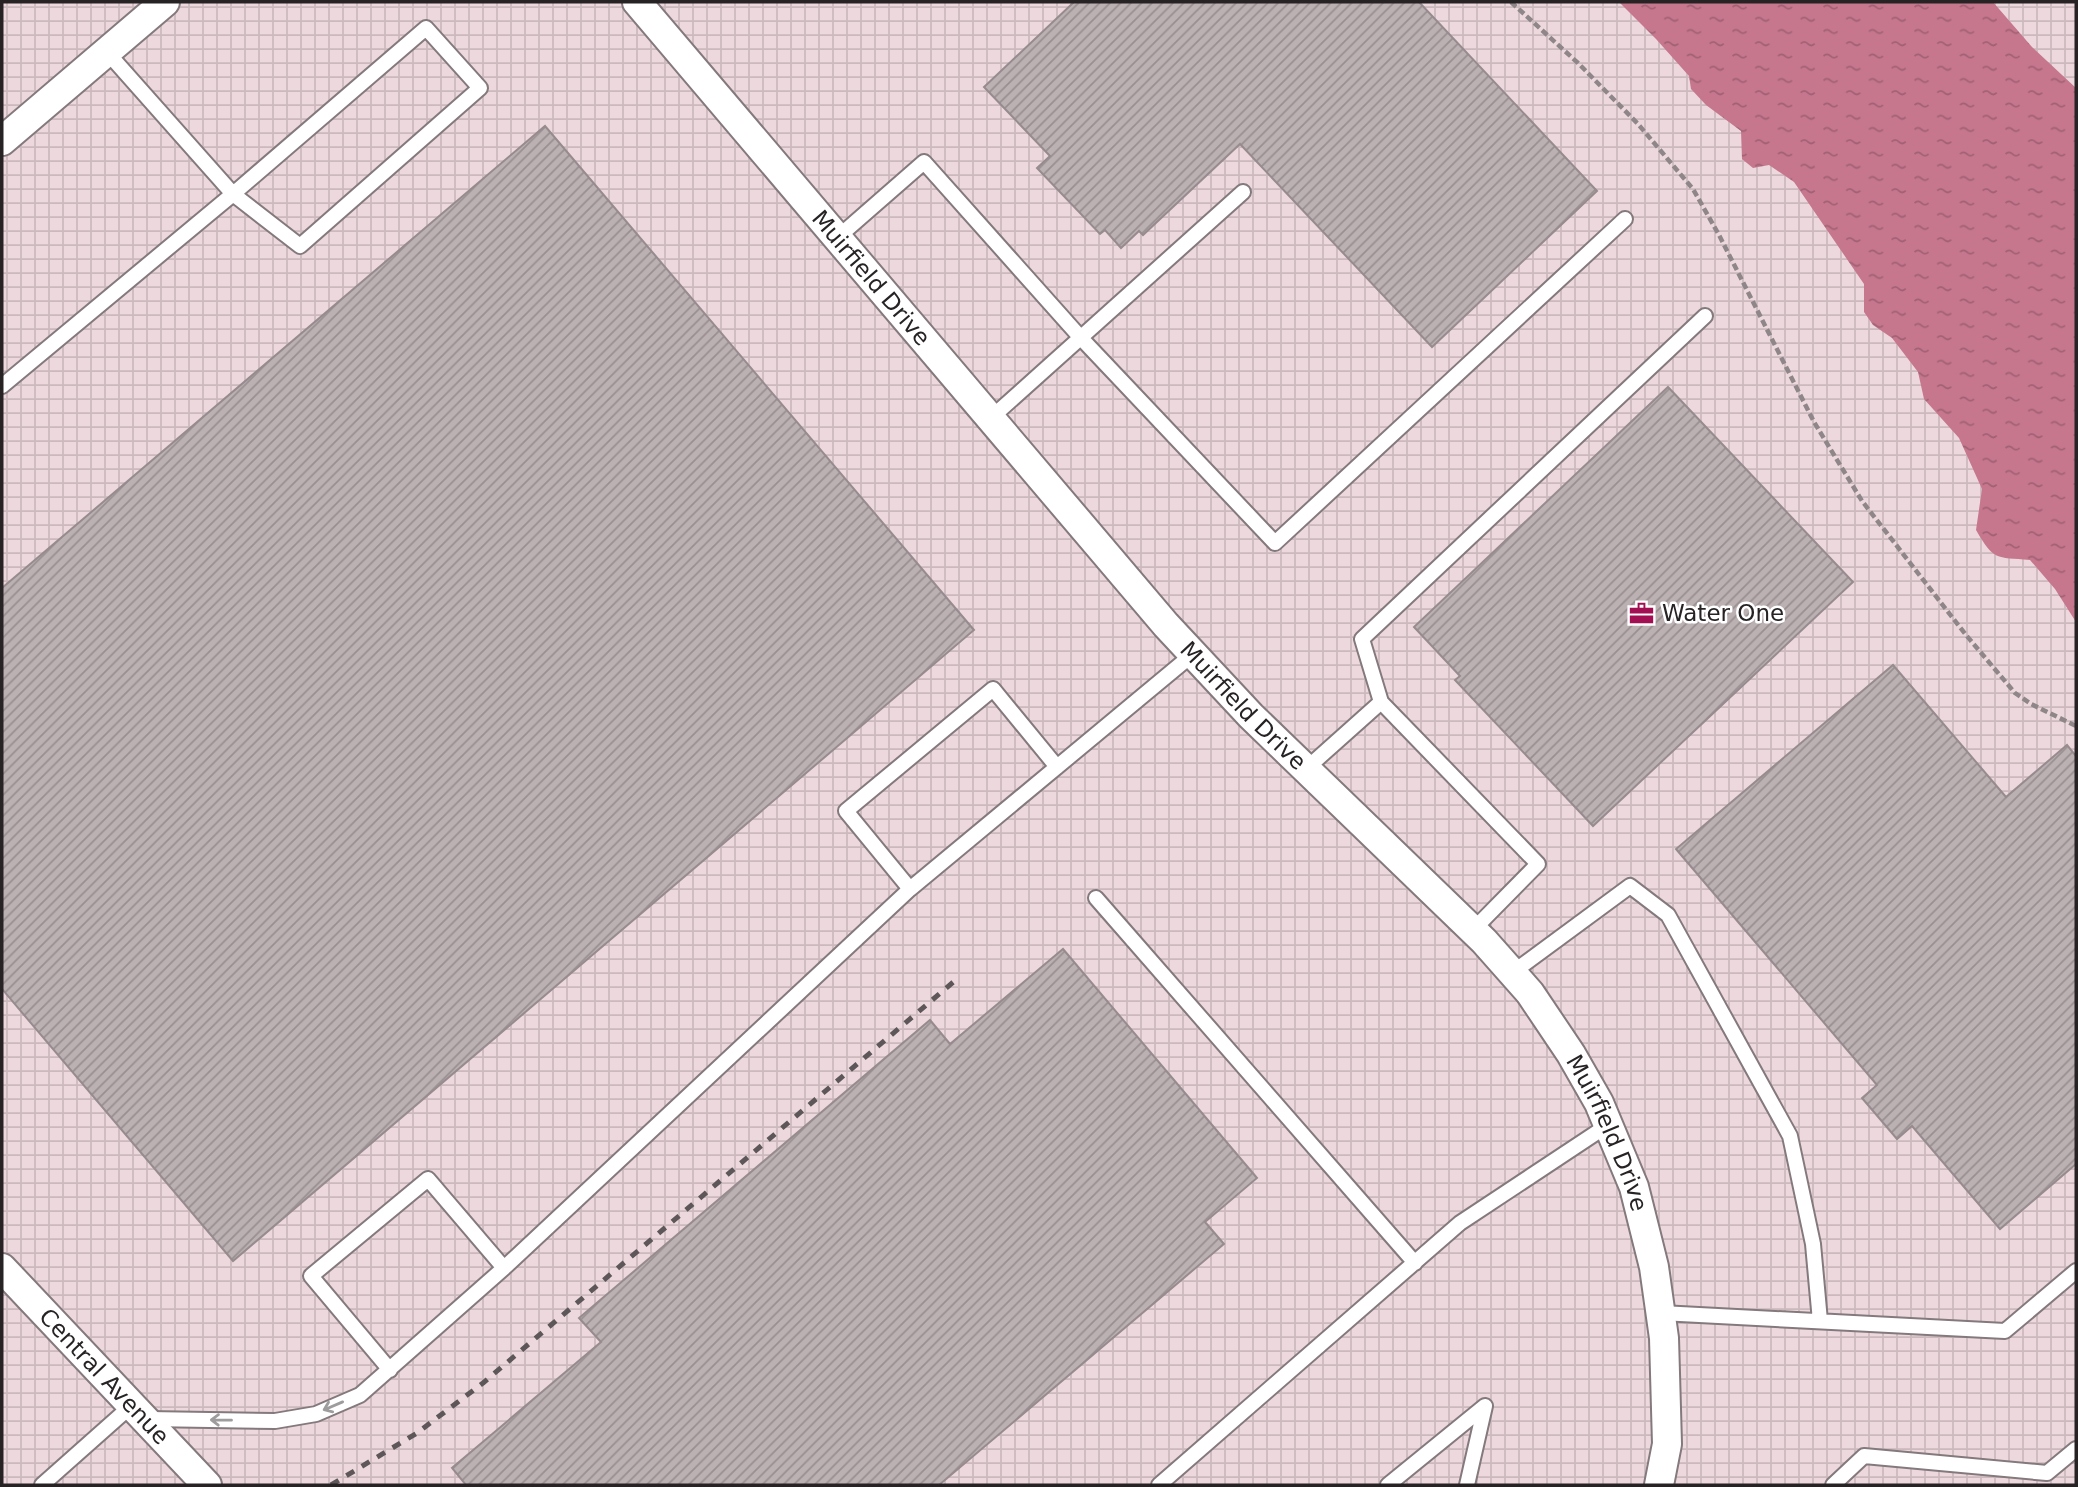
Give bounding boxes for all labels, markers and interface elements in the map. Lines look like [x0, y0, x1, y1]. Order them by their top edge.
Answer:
street label: Muirfield Drive [807, 205, 936, 351]
office icon: Water One [1628, 599, 1656, 627]
place label: Water One [1662, 600, 1784, 626]
street label: Muirfield Drive [1175, 636, 1311, 775]
street label: Muirfield Drive [1561, 1050, 1652, 1214]
street label: Central Avenue [34, 1303, 174, 1449]
one-way arrow [323, 1401, 344, 1414]
one-way arrow [209, 1414, 232, 1427]

